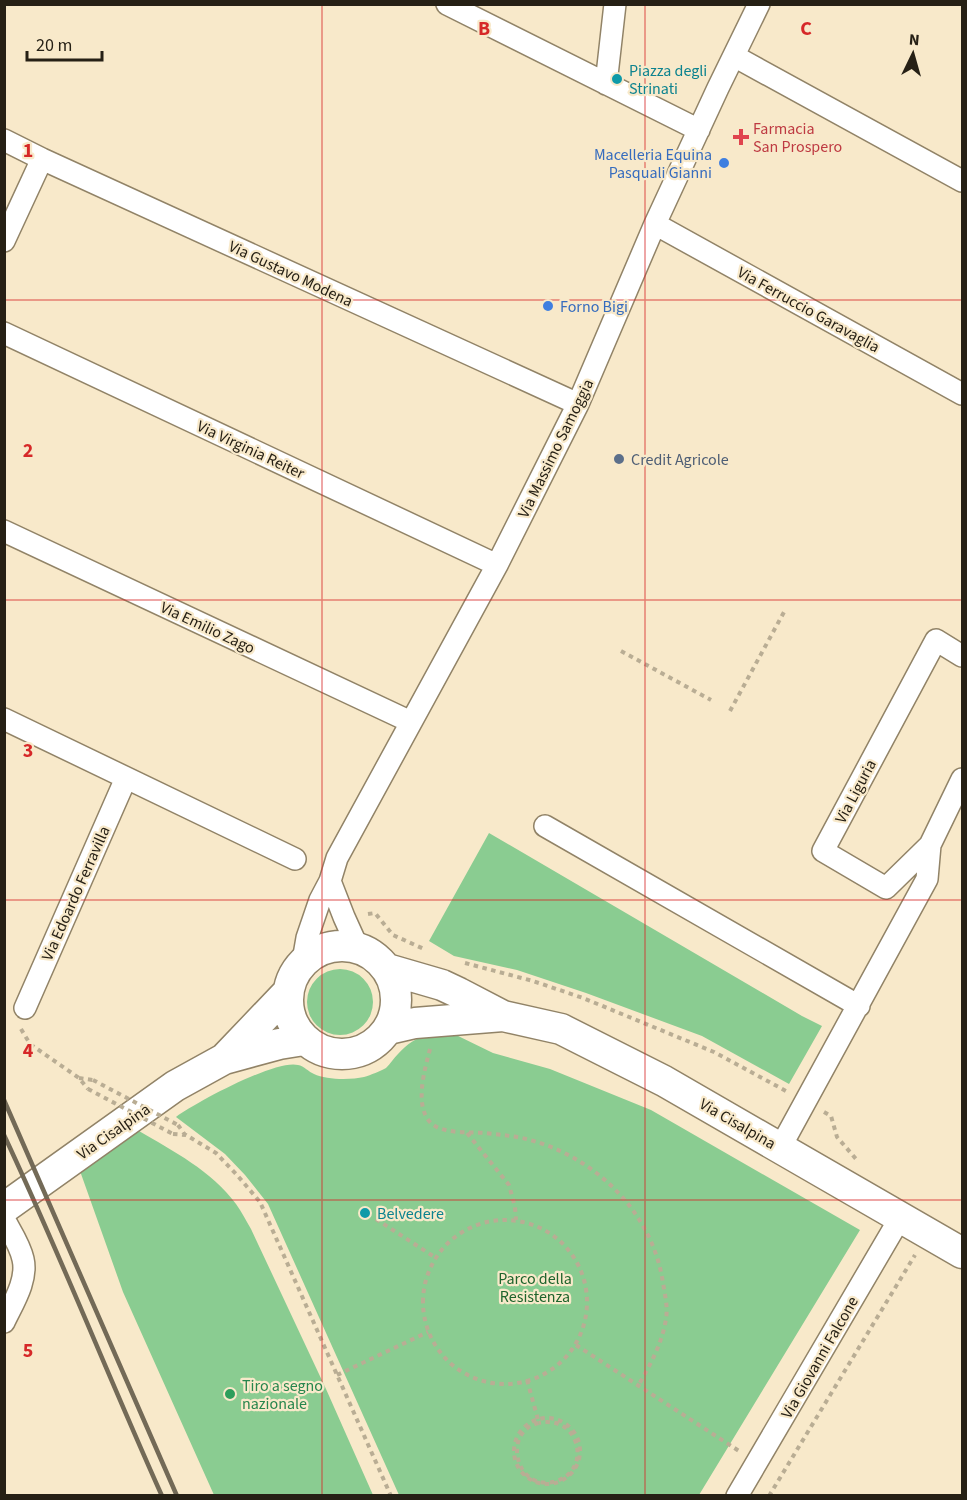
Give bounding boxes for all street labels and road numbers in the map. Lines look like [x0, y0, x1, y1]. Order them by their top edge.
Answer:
street label: Via Gustavo Modena [225, 235, 356, 312]
street label: Via Ferruccio Garavaglia [733, 262, 884, 358]
street label: Via Massimo Samoggia [513, 375, 599, 522]
street label: Via Virginia Reiter [193, 415, 308, 485]
street label: Via Emilio Zago [157, 596, 258, 659]
street label: Via Liguria [830, 756, 882, 827]
street label: Via Edoardo Ferravilla [36, 823, 116, 964]
street label: Via Cisalpina [695, 1093, 780, 1155]
street label: Via Cisalpina [72, 1098, 155, 1165]
street label: Via Giovanni Falcone [776, 1292, 864, 1423]

